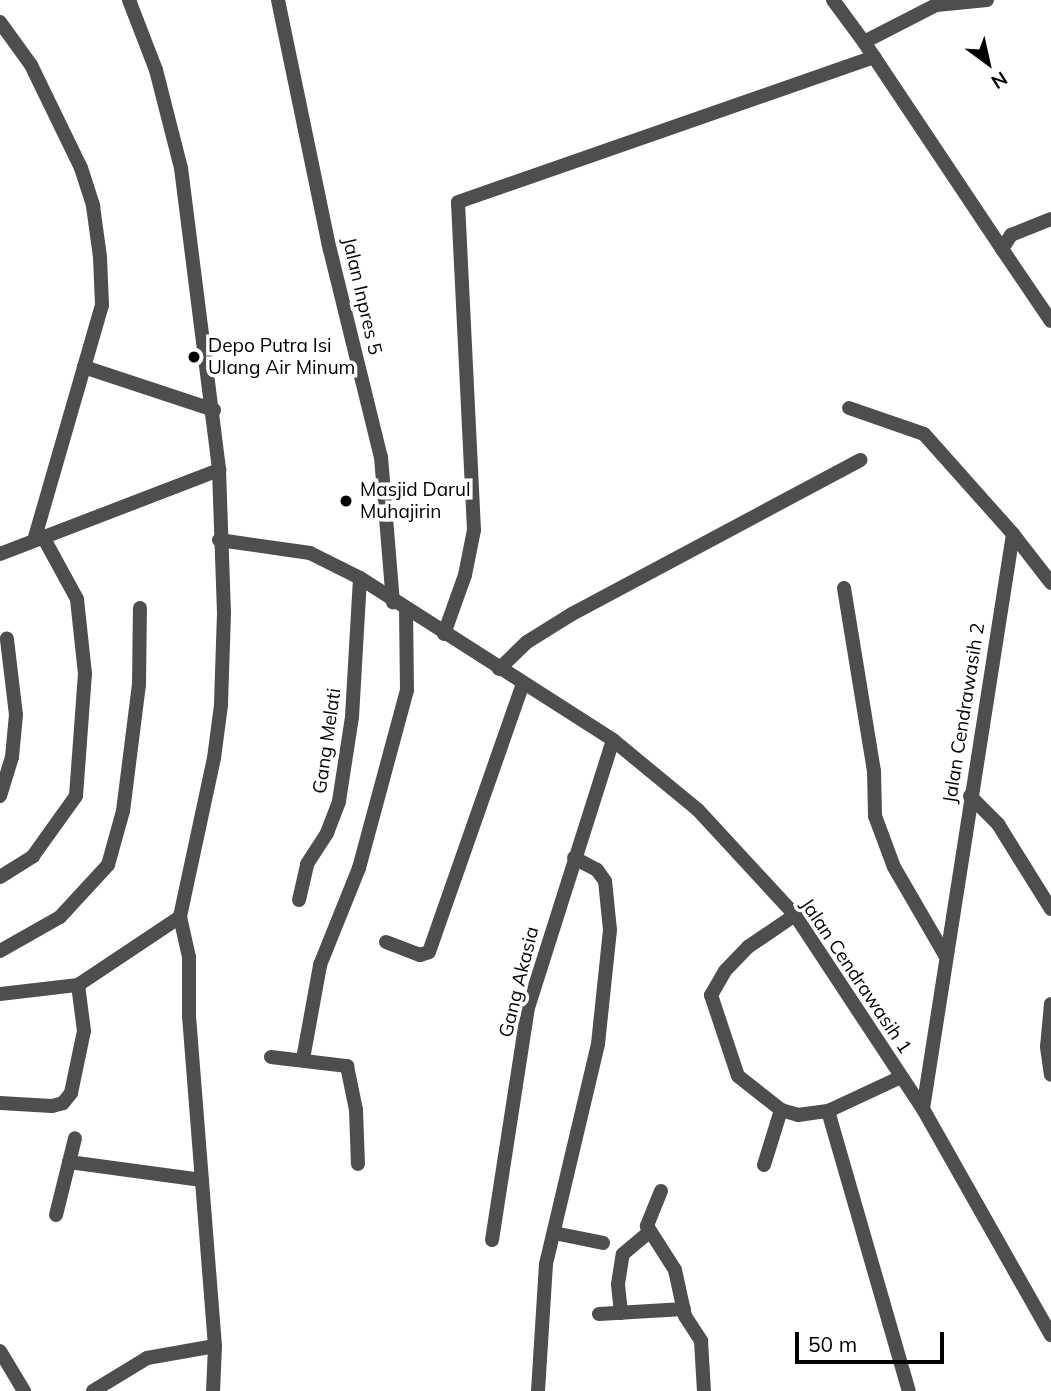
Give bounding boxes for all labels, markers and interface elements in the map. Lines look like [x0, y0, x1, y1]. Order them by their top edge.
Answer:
north arrow [953, 28, 1023, 98]
text: N [987, 67, 1012, 95]
street label: Jalan Inpres 5 [337, 235, 387, 357]
place label: Depo Putra Isi Ulang Air Minum [208, 335, 355, 379]
marker: Depo Putra Isi Ulang Air Minum [186, 349, 202, 365]
place label: Masjid Darul Muhajirin [360, 479, 471, 523]
marker: Masjid Darul Muhajirin [338, 493, 354, 509]
street label: Jalan Cendrawasih 2 [938, 621, 990, 805]
street label: Gang Melati [308, 687, 346, 795]
street label: Jalan Cendrawasih 1 [796, 894, 916, 1058]
street label: Gang Akasia [494, 924, 544, 1040]
scale bar [799, 1318, 948, 1362]
text: 50 m [808, 1331, 857, 1357]

